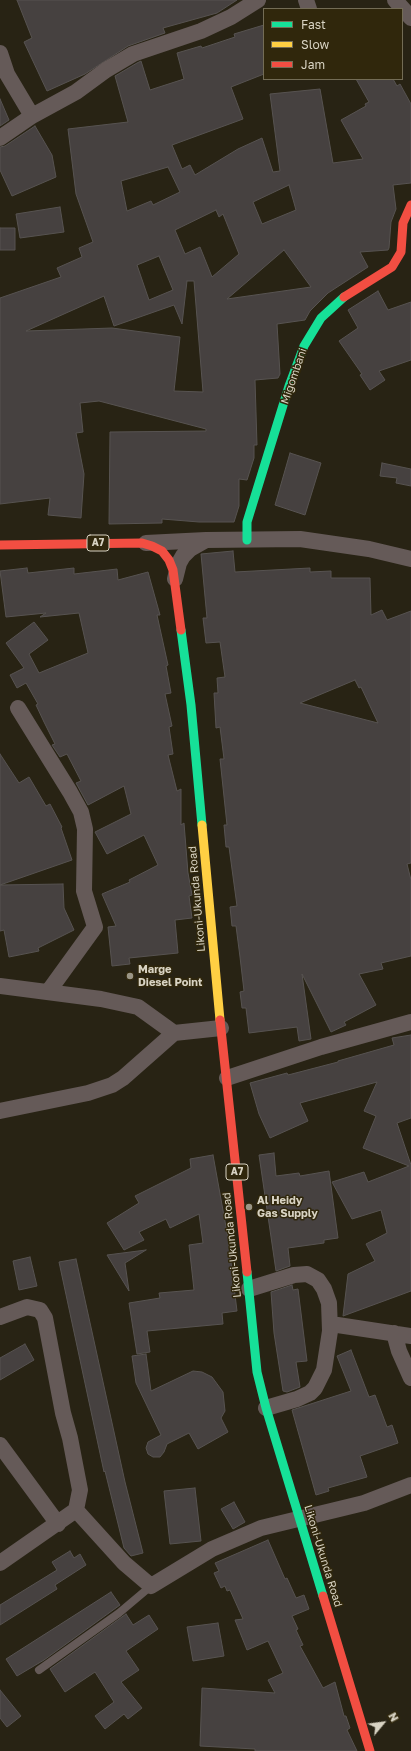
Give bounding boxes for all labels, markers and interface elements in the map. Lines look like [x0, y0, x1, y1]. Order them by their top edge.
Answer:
legend [263, 8, 403, 80]
text: Fast [301, 17, 326, 32]
text: Slow [301, 37, 329, 52]
text: Jam [301, 57, 325, 72]
street label: Migombani [278, 346, 310, 406]
road number: A7 [87, 535, 109, 551]
street label: Likoni-Ukunda Road [186, 846, 208, 952]
place label: Marge Diesel Point [138, 963, 202, 989]
marker: Marge Diesel Point [125, 971, 135, 981]
road number: A7 [226, 1164, 248, 1180]
street label: Likoni-Ukunda Road [220, 1192, 244, 1298]
place label: Al Heidy Gas Supply [257, 1194, 318, 1220]
marker: Al Heidy Gas Supply [244, 1202, 254, 1212]
street label: Likoni-Ukunda Road [301, 1503, 345, 1609]
north arrow [363, 1703, 403, 1743]
text: N [386, 1710, 402, 1724]

